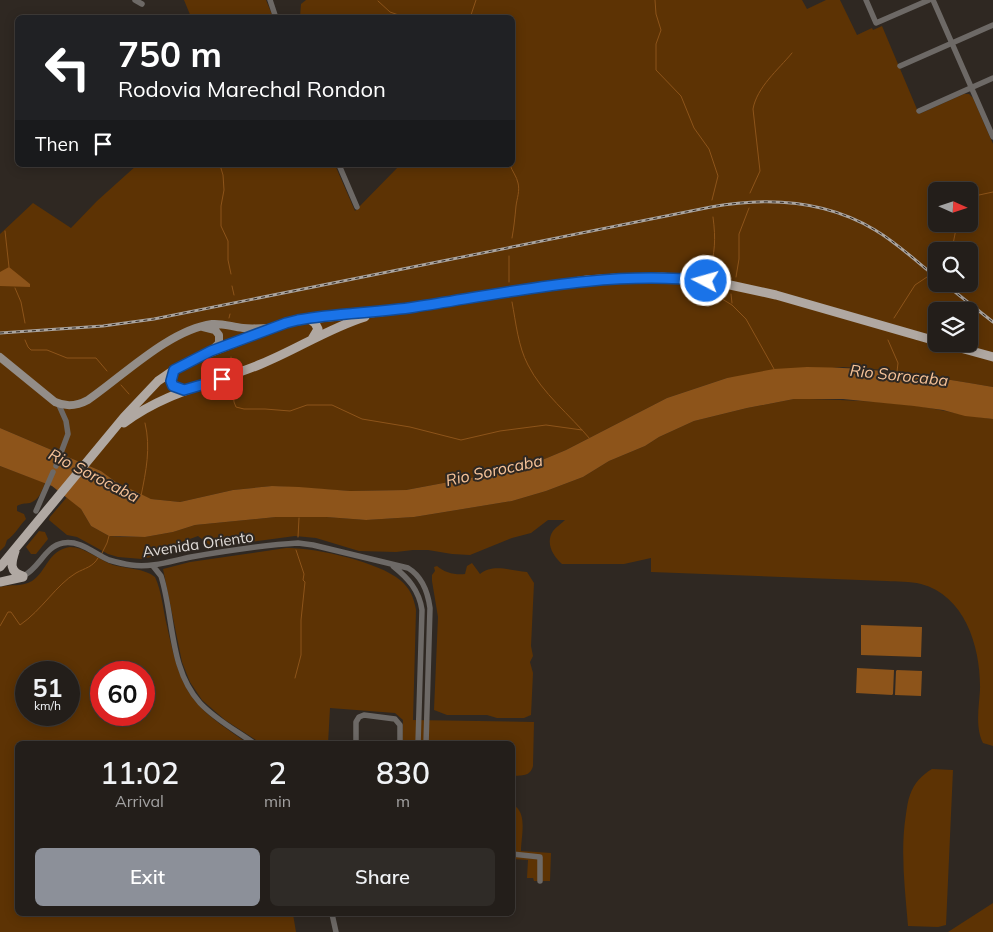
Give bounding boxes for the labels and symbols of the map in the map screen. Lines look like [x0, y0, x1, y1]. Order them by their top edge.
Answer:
north arrow [928, 182, 978, 232]
position arrow [679, 254, 731, 306]
pin [201, 358, 243, 400]
water label: Rio Sorocaba [849, 360, 950, 390]
water label: Rio Sorocaba [45, 444, 143, 507]
water label: Rio Sorocaba [444, 450, 545, 490]
street label: Avenida Oriento [141, 527, 255, 561]
speed limit sign: 60 [90, 661, 155, 726]

